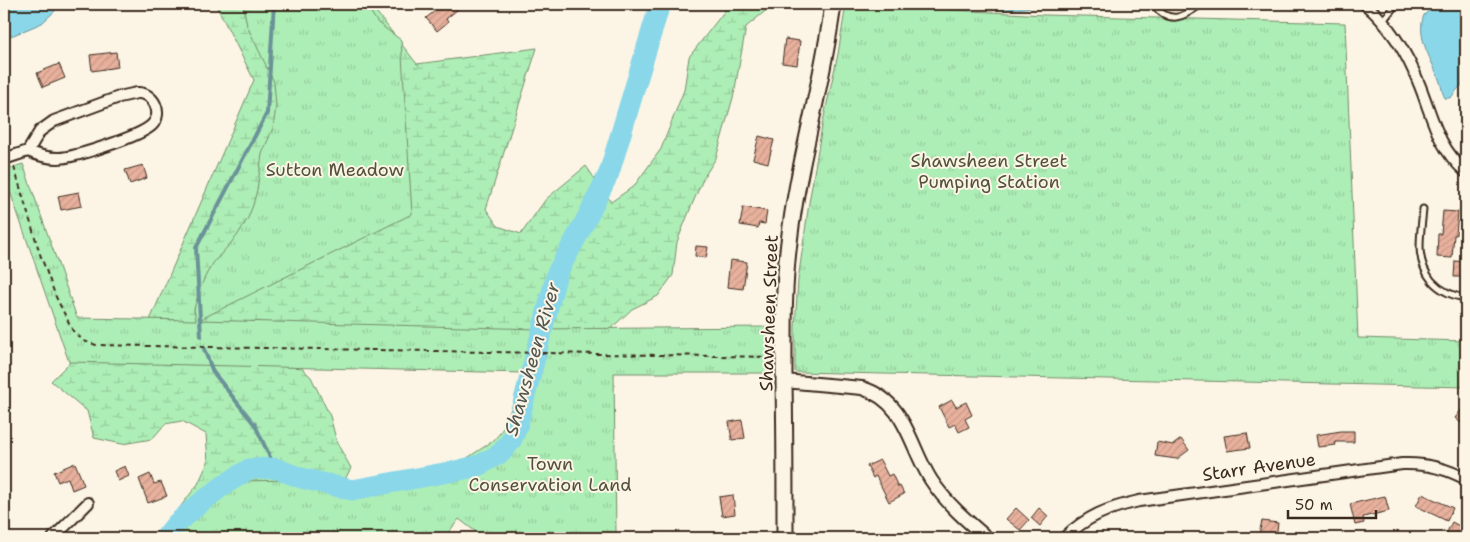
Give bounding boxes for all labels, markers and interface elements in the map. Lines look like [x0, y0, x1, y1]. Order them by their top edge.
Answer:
park label: Shawsheen Street Pumping Station [911, 149, 1068, 194]
park label: Sutton Meadow [266, 158, 405, 182]
street label: Shawsheen Street [754, 234, 784, 392]
water label: Shawsheen River [498, 278, 566, 439]
street label: Starr Avenue [1201, 447, 1317, 487]
park label: Town Conservation Land [468, 452, 632, 497]
scale bar [1288, 487, 1375, 519]
text: 50 m [1295, 495, 1333, 515]

